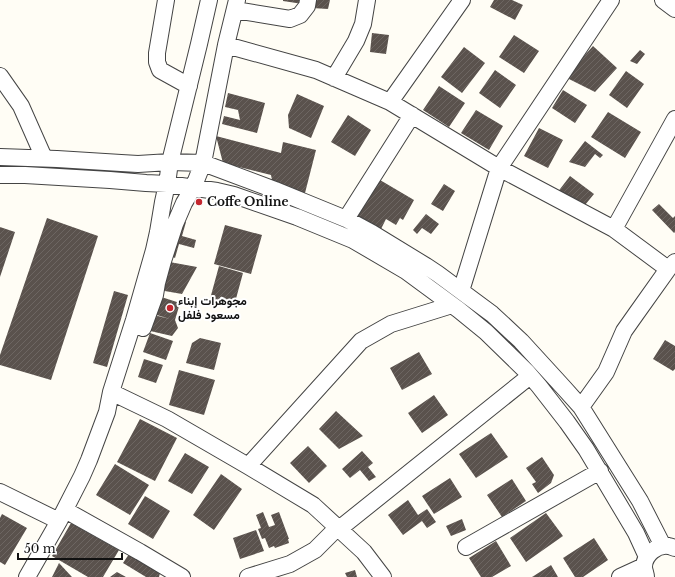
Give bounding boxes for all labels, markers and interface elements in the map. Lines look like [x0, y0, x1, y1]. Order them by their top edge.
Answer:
place label: Coffe Online [207, 194, 288, 209]
marker: Coffe Online [194, 197, 204, 207]
place label: مجوهرات إبناء مسعود فلفل [178, 293, 247, 323]
marker: مجوهرات إبناء مسعود فلفل [165, 303, 175, 313]
scale bar [18, 535, 122, 561]
text: 50 m [24, 541, 56, 556]

